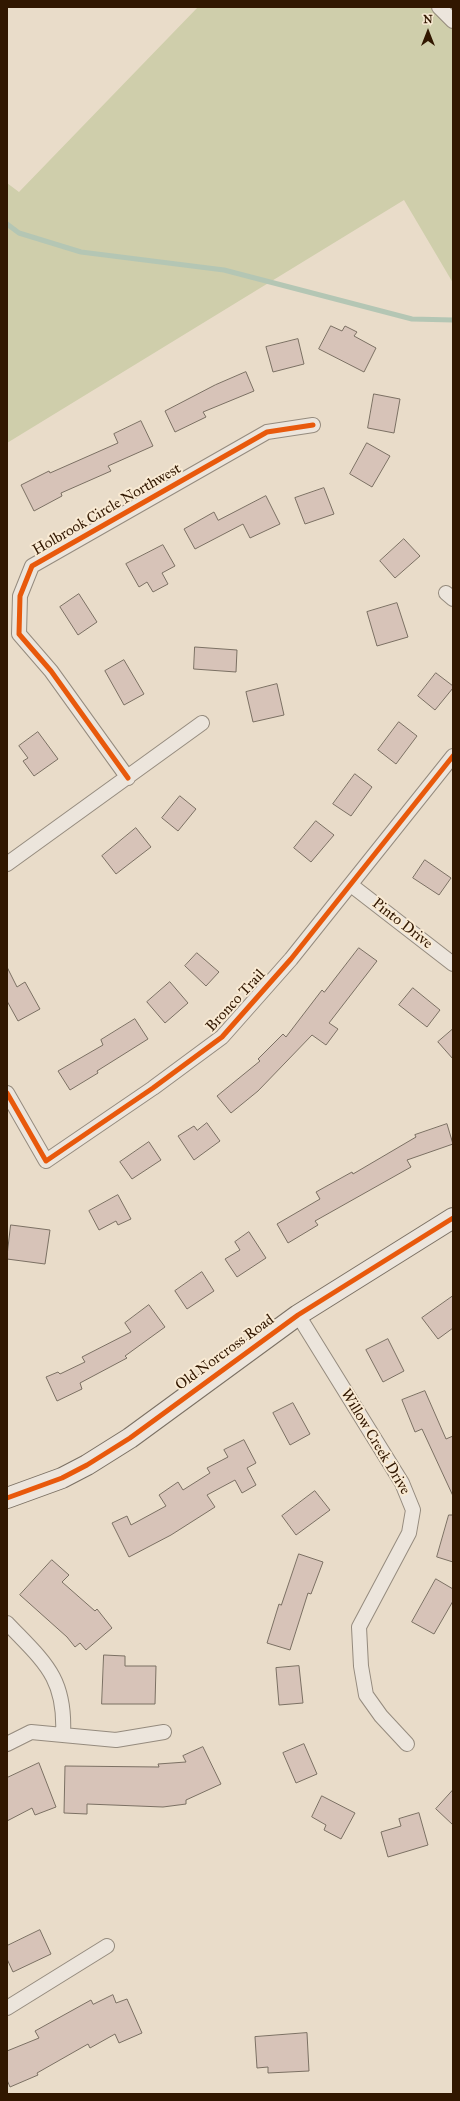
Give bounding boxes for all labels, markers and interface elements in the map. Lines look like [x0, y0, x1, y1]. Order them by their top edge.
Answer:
north arrow [408, 12, 448, 52]
text: N [423, 13, 433, 26]
street label: Holbrook Circle Northwest [30, 460, 184, 560]
street label: Pinto Drive [368, 895, 436, 953]
street label: Bronco Trail [203, 966, 269, 1036]
street label: Old Norcross Road [172, 1311, 278, 1395]
street label: Willow Creek Drive [336, 1386, 414, 1498]

